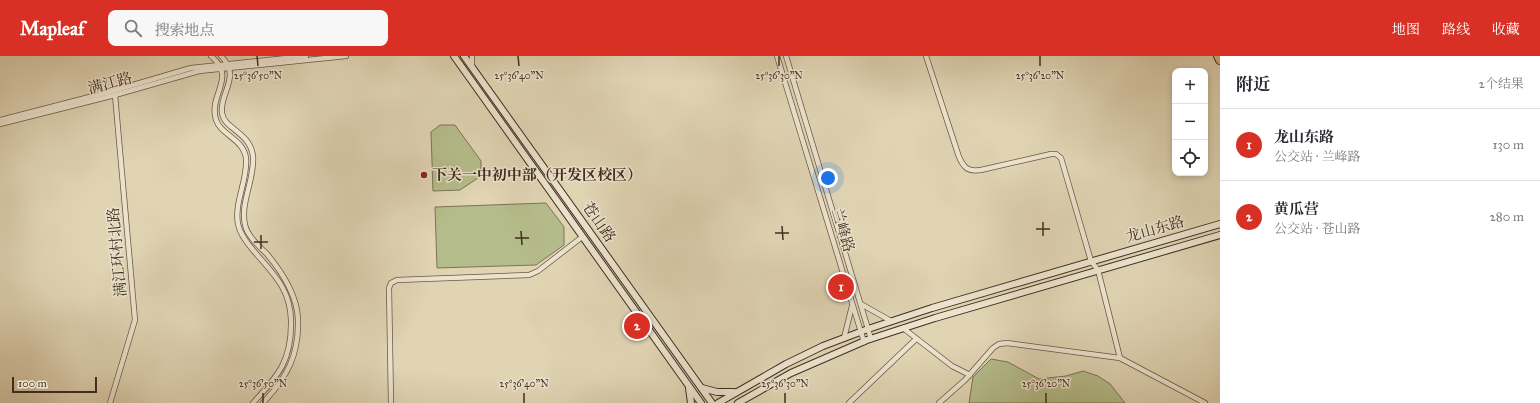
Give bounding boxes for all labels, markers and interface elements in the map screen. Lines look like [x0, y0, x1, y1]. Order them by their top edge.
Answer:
search box [108, 10, 388, 46]
text: Mapleaf [20, 17, 84, 40]
icon: search [122, 17, 144, 39]
text: 搜索地点 [154, 21, 214, 39]
text: 地图 [1392, 21, 1420, 38]
text: 路线 [1442, 21, 1470, 38]
text: 收藏 [1492, 21, 1520, 38]
street label: 满江路 [86, 68, 134, 98]
map controls [1172, 68, 1208, 176]
button: + [1172, 68, 1208, 104]
text: 25°36'50"N [234, 70, 283, 82]
text: 25°36'40"N [494, 70, 544, 82]
text: 25°36'30"N [755, 70, 803, 82]
text: 25°36'20"N [1016, 70, 1065, 82]
text: 附近 [1236, 74, 1270, 95]
text: 2个结果 [1479, 76, 1524, 92]
button: − [1172, 104, 1208, 140]
text: 龙山东路 [1274, 128, 1334, 146]
text: 1 [1246, 137, 1252, 153]
text: 130 m [1492, 137, 1524, 153]
button: locate [1172, 140, 1208, 176]
text: 公交站 · 兰峰路 [1274, 149, 1360, 165]
place label: 下关一中初中部（开发区校区） [432, 166, 642, 184]
your location [818, 168, 838, 188]
marker: 下关一中初中部（开发区校区） [419, 170, 429, 180]
street label: 苍山路 [579, 198, 619, 246]
text: 黄瓜营 [1274, 200, 1319, 218]
street label: 满江环村北路 [104, 206, 130, 298]
street label: 兰峰路 [828, 206, 858, 254]
text: 2 [1246, 209, 1252, 225]
text: 280 m [1489, 209, 1524, 225]
street label: 龙山东路 [1124, 212, 1186, 246]
text: 公交站 · 苍山路 [1274, 221, 1360, 237]
pin: 1 [828, 272, 854, 302]
pin: 2 [624, 311, 650, 341]
scale bar [12, 375, 97, 394]
text: 100 m [18, 377, 47, 390]
text: 25°36'50"N [239, 378, 288, 390]
text: 25°36'40"N [499, 378, 549, 390]
text: 25°36'30"N [761, 378, 809, 390]
text: 25°36'20"N [1022, 378, 1071, 390]

